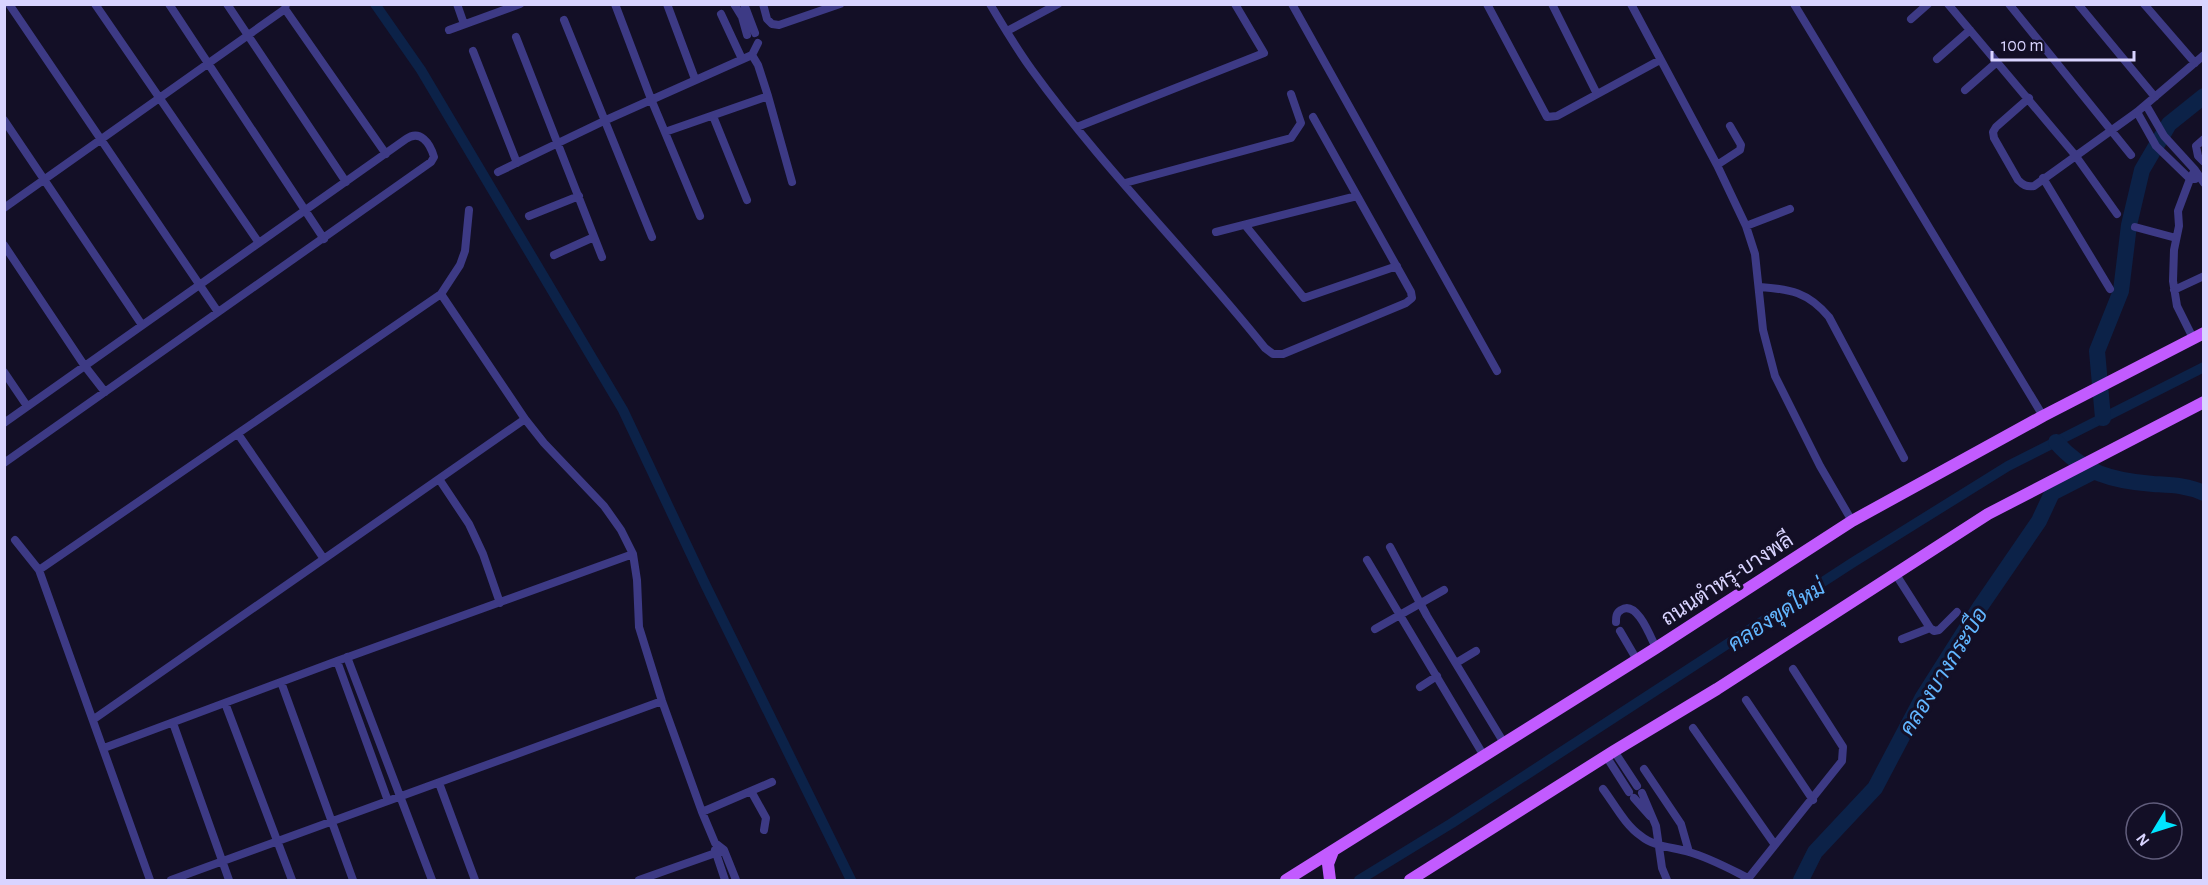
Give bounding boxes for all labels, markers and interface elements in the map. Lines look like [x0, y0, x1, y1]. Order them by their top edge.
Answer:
scale bar [1992, 24, 2134, 62]
text: 100 m [2001, 37, 2044, 55]
street label: ถนนตำหรุ-บางพลี [1656, 527, 1799, 632]
water label: คลองขุดใหม่ [1722, 572, 1832, 659]
water label: คลองบางกระบือ [1893, 602, 1992, 739]
north arrow [2124, 801, 2184, 861]
text: N [2133, 830, 2153, 849]

